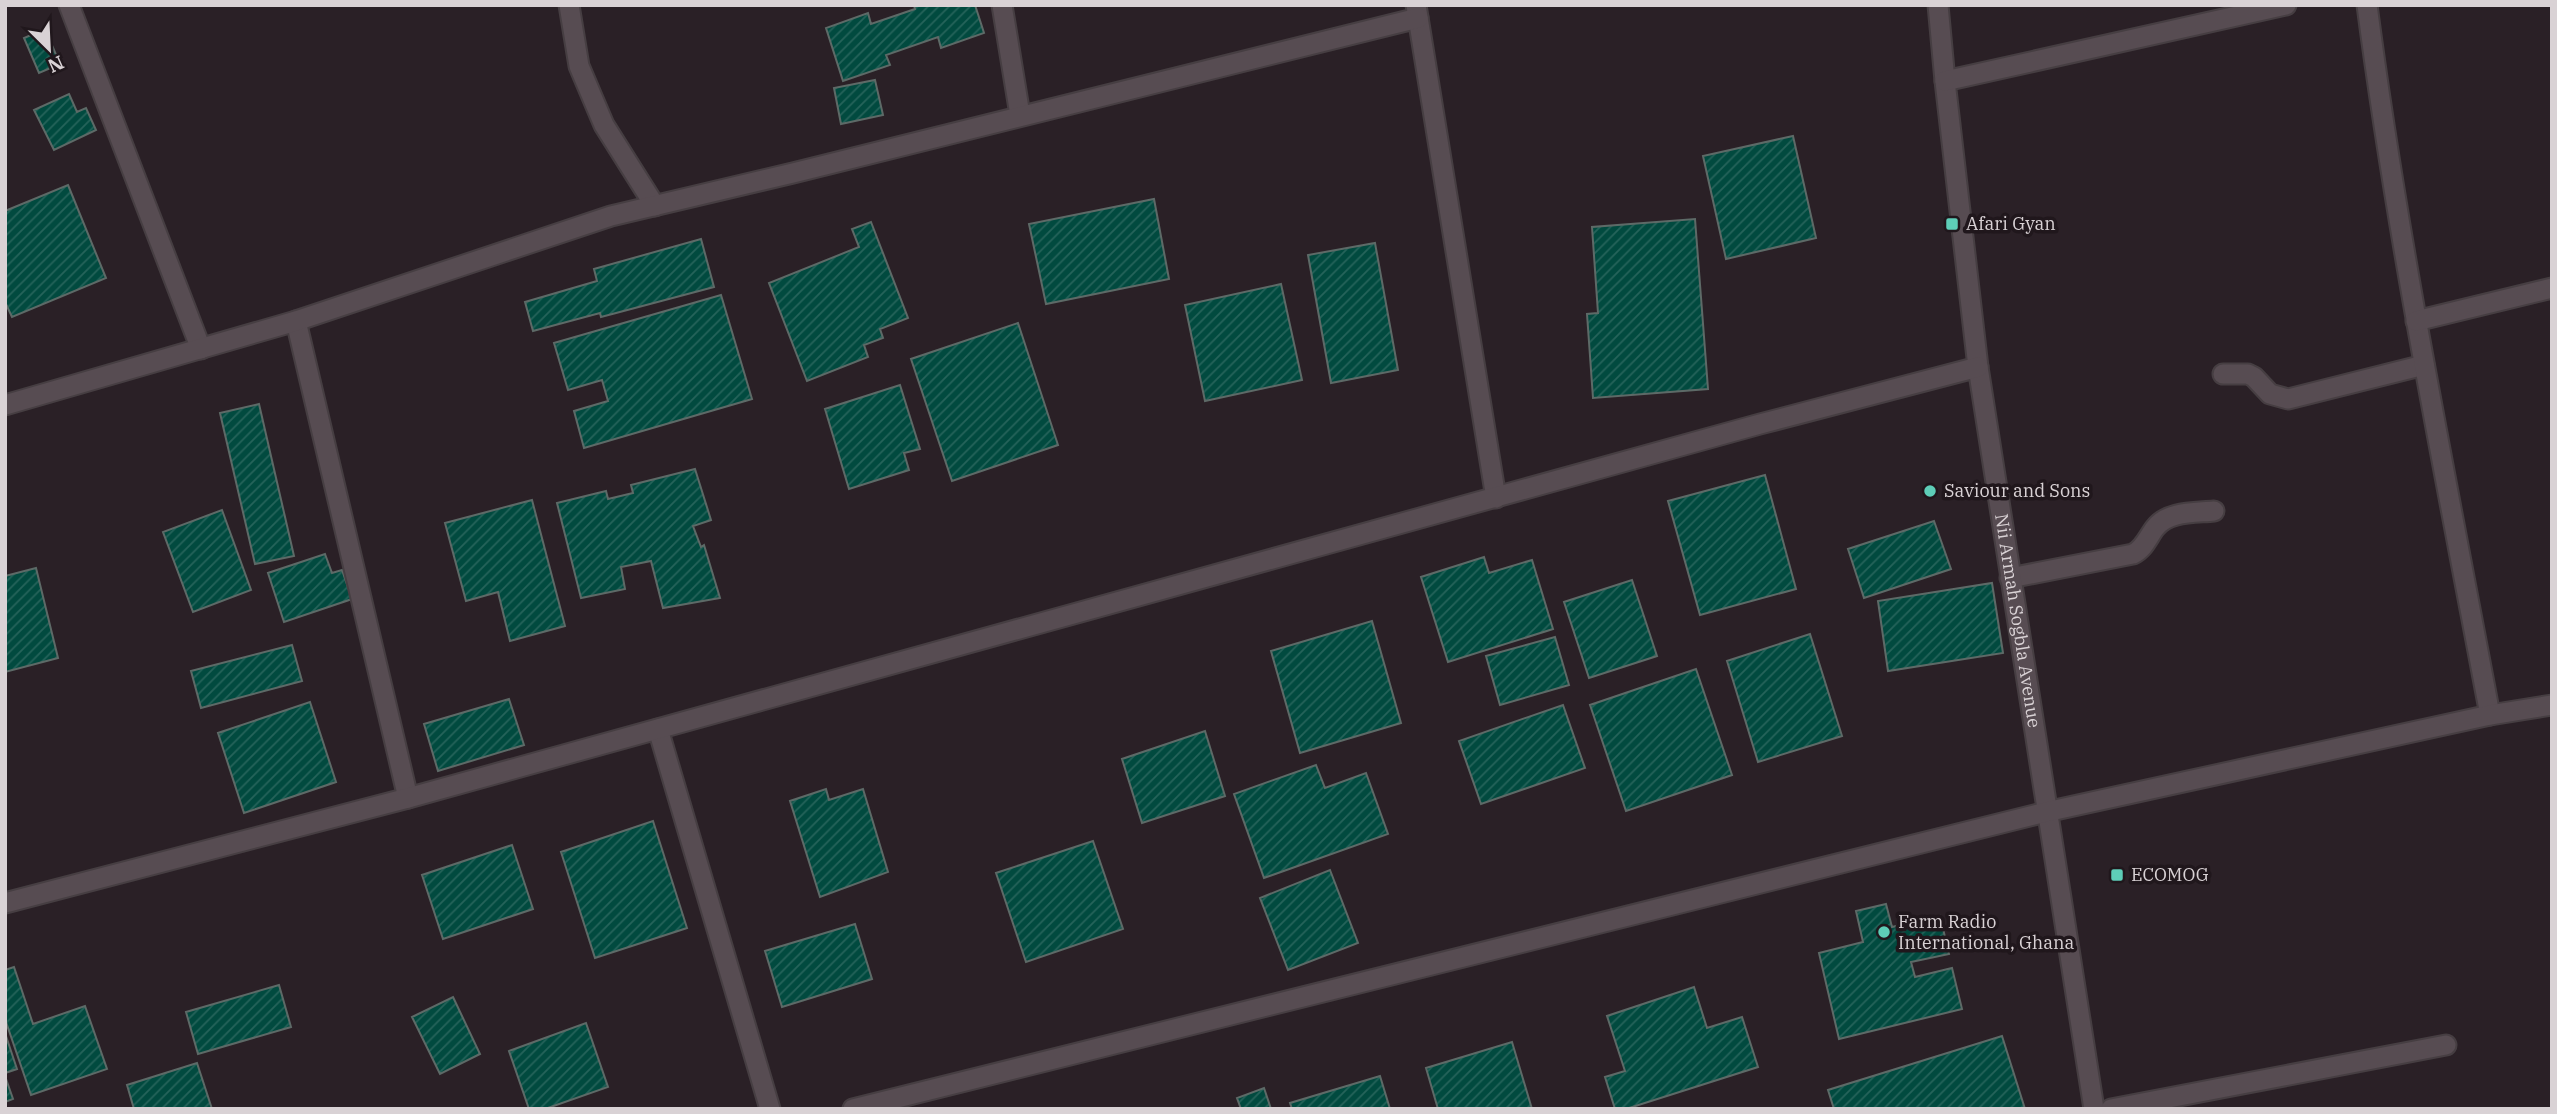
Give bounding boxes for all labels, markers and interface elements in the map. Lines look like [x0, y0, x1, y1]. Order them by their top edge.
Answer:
north arrow [14, 14, 84, 84]
text: N [44, 51, 68, 79]
place label: Afari Gyan [1966, 212, 2056, 235]
marker: Afari Gyan [1944, 216, 1960, 232]
place label: Saviour and Sons [1944, 479, 2090, 502]
marker: Saviour and Sons [1922, 483, 1938, 499]
street label: Nii Armah Sogbla Avenue [1990, 512, 2046, 729]
place label: ECOMOG [2131, 863, 2209, 886]
marker: ECOMOG [2109, 867, 2125, 883]
place label: Farm Radio International, Ghana [1898, 910, 2074, 954]
marker: Farm Radio International, Ghana [1876, 924, 1892, 940]

